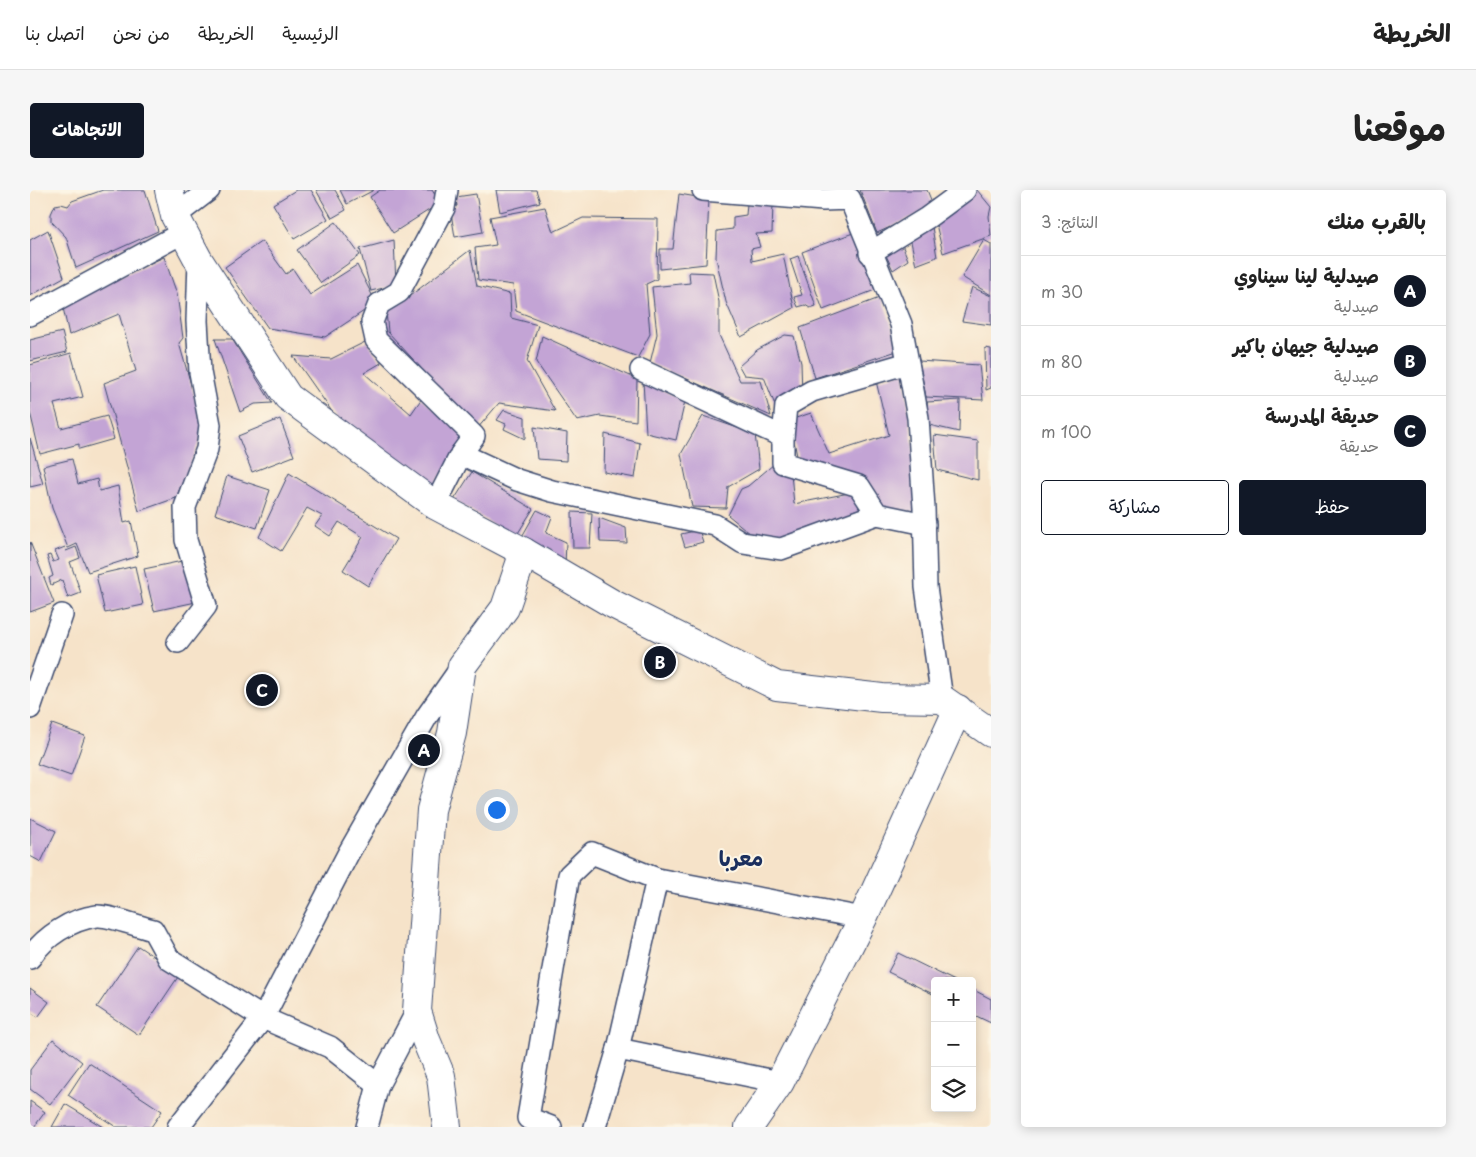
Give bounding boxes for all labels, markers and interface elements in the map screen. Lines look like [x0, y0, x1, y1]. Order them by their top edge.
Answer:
text: الخريطة [1373, 14, 1451, 50]
text: اتصل بنا [25, 19, 85, 46]
text: من نحن [113, 19, 170, 46]
text: الخريطة [198, 19, 254, 46]
text: الرئيسية [282, 19, 339, 46]
text: موقعنا [1353, 100, 1446, 153]
button: الاتجاهات [30, 103, 144, 158]
text: بالقرب منك [1327, 204, 1426, 236]
text: النتائج: 3 [1041, 209, 1098, 233]
text: صيدلية لينا سيناوي [1234, 261, 1379, 289]
text: 30 m [1041, 279, 1083, 303]
text: A [1404, 279, 1416, 303]
text: صيدلية [1334, 293, 1379, 317]
text: صيدلية جيهان باكير [1233, 331, 1379, 359]
text: 80 m [1041, 349, 1082, 373]
text: B [1405, 349, 1416, 373]
text: صيدلية [1334, 363, 1379, 387]
text: حديقة المدرسة [1265, 401, 1379, 429]
text: 100 m [1041, 419, 1091, 443]
text: C [1404, 419, 1416, 443]
text: حديقة [1340, 433, 1379, 457]
button: مشاركة [1041, 480, 1229, 535]
button: حفظ [1239, 480, 1426, 535]
pin: B [644, 643, 676, 681]
pin: C [246, 671, 278, 709]
pin: A [408, 731, 440, 769]
your location [484, 797, 510, 823]
district label: معربا [719, 841, 763, 873]
map controls [931, 977, 976, 1112]
button: + [931, 977, 976, 1022]
button: − [931, 1022, 976, 1067]
button: layers [931, 1067, 976, 1112]

